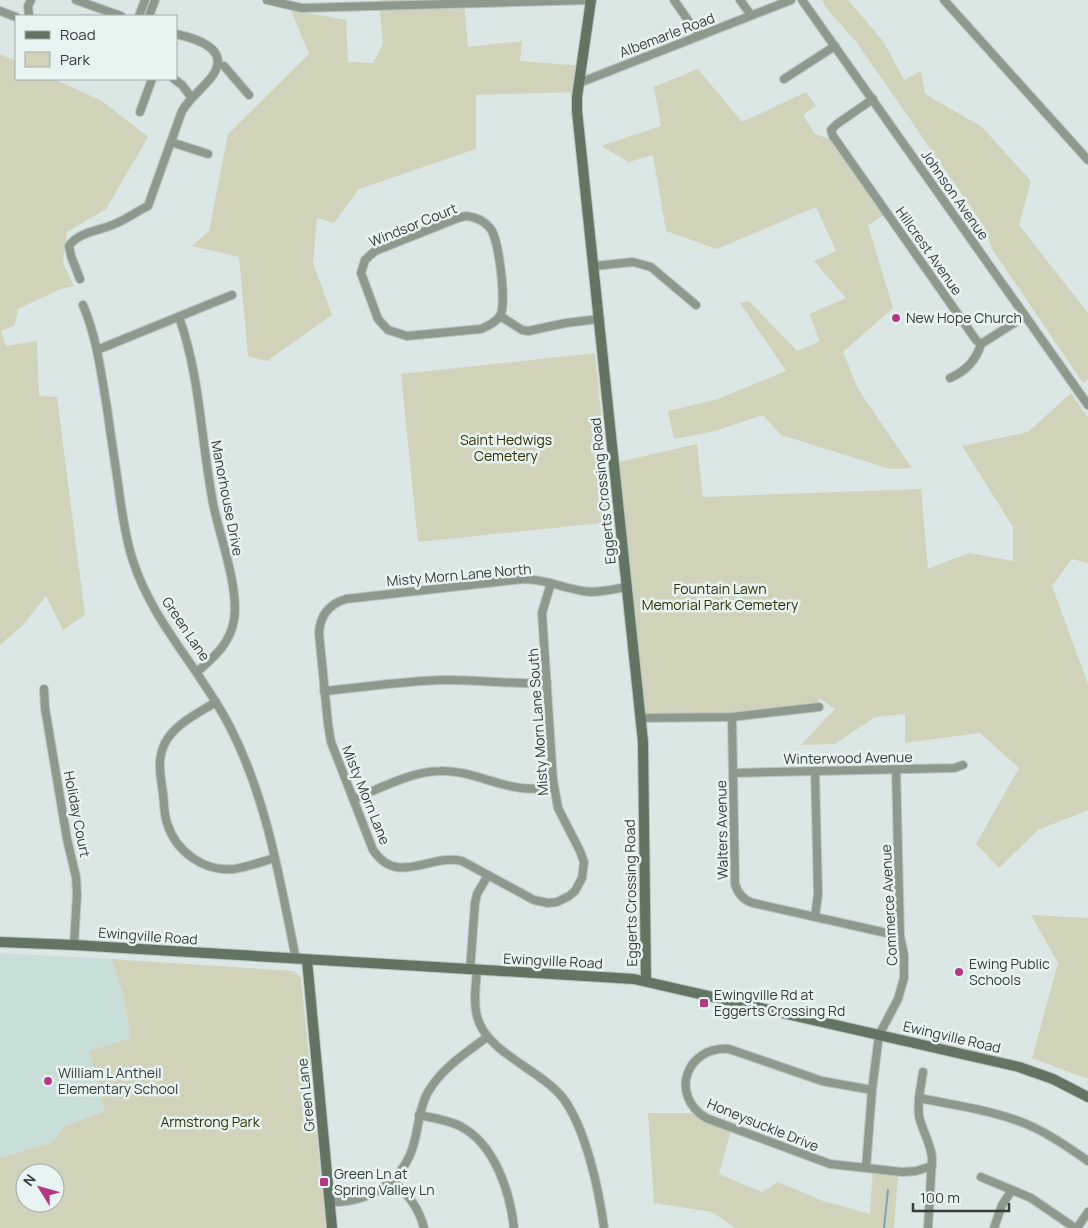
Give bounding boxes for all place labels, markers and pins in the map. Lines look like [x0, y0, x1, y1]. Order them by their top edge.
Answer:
place label: New Hope Church [906, 308, 1022, 327]
marker: New Hope Church [890, 312, 902, 324]
place label: Ewing Public Schools [969, 954, 1050, 989]
marker: Ewing Public Schools [953, 966, 965, 978]
place label: Ewingville Rd at Eggerts Crossing Rd [714, 985, 845, 1020]
marker: Ewingville Rd at Eggerts Crossing Rd [698, 997, 710, 1009]
place label: William L Antheil Elementary School [58, 1063, 178, 1098]
marker: William L Antheil Elementary School [42, 1075, 54, 1087]
place label: Green Ln at Spring Valley Ln [334, 1164, 434, 1199]
marker: Green Ln at Spring Valley Ln [318, 1176, 330, 1188]

